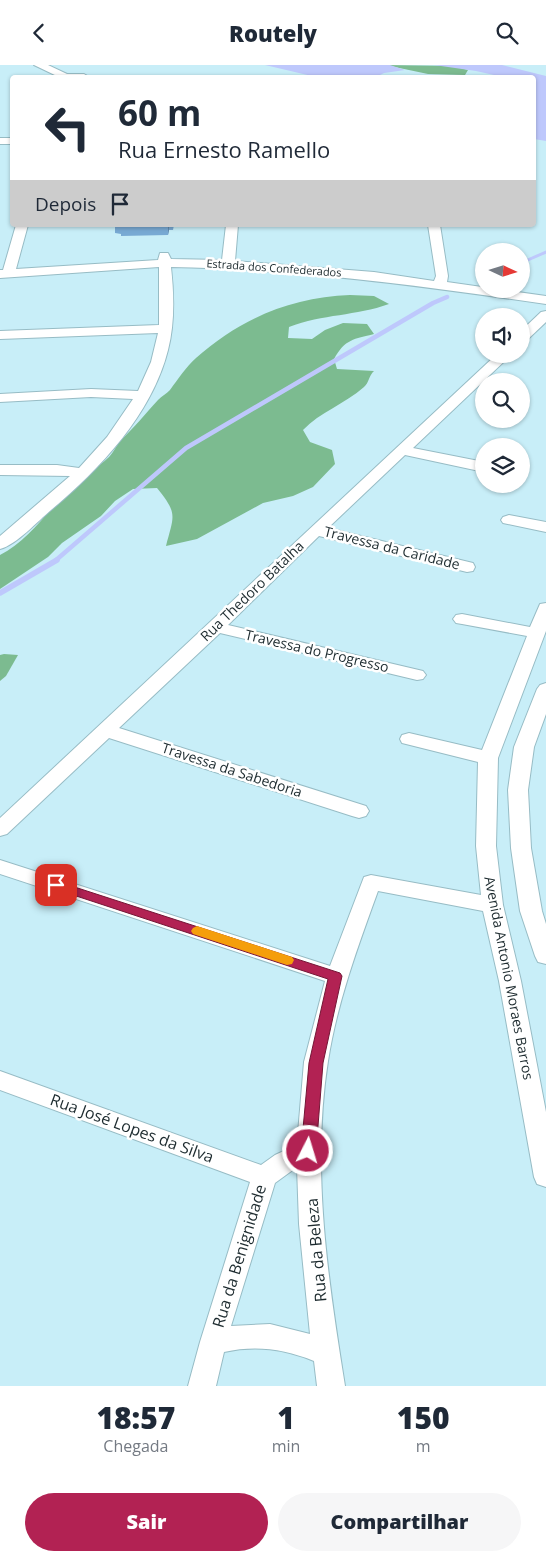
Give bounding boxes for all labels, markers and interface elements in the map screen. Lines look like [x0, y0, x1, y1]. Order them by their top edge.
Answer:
text: Routely [229, 18, 317, 48]
icon: back [25, 19, 53, 47]
icon: search [493, 19, 521, 47]
text: 60 m [118, 89, 201, 136]
icon: left [35, 95, 100, 160]
text: Rua Ernesto Ramello [118, 134, 330, 164]
icon: arrive [106, 190, 134, 218]
text: Depois [35, 191, 96, 217]
north arrow [475, 243, 530, 297]
map controls [475, 243, 530, 493]
street label: Estrada dos Confederados [206, 255, 342, 280]
button: sound [475, 308, 530, 363]
button: search [475, 373, 530, 428]
button: layers [475, 438, 530, 493]
street label: Travessa da Caridade [322, 521, 462, 574]
street label: Rua Thedoro Batalha [196, 536, 308, 645]
street label: Travessa do Progresso [243, 625, 391, 676]
street label: Travessa da Sabedoria [159, 738, 305, 801]
pin [35, 864, 77, 906]
icon: arrive [42, 871, 70, 899]
street label: Avenida Antonio Moraes Barros [480, 875, 539, 1082]
street label: Rua José Lopes da Silva [47, 1088, 217, 1168]
position arrow [281, 1124, 333, 1176]
street label: Rua da Benignidade [207, 1182, 271, 1330]
street label: Rua da Beleza [300, 1197, 332, 1303]
text: 18:57 [96, 1397, 175, 1438]
text: 1 [277, 1397, 295, 1438]
text: 150 [397, 1397, 450, 1438]
text: Chegada [103, 1435, 168, 1457]
text: min [272, 1435, 300, 1457]
text: m [416, 1435, 431, 1457]
button: Sair [25, 1493, 268, 1551]
button: Compartilhar [278, 1493, 521, 1551]

